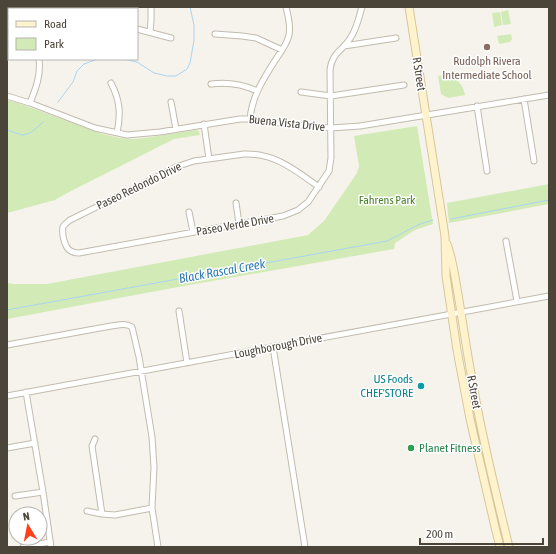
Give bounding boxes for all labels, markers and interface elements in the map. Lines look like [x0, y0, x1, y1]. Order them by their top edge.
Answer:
legend [8, 8, 138, 60]
text: Road [44, 17, 67, 31]
text: Park [44, 37, 65, 51]
marker: Rudolph Rivera Intermediate School [482, 42, 492, 52]
place label: Rudolph Rivera Intermediate School [442, 54, 533, 82]
street label: R Street [409, 56, 429, 92]
street label: Buena Vista Drive [248, 112, 326, 134]
street label: Paseo Redondo Drive [94, 159, 184, 213]
park label: Fahrens Park [359, 193, 416, 207]
street label: Paseo Verde Drive [195, 211, 275, 239]
water label: Black Rascal Creek [178, 256, 267, 286]
street label: Loughborough Drive [233, 331, 323, 361]
place label: US Foods CHEF'STORE [361, 372, 413, 400]
street label: R Street [464, 374, 484, 410]
marker: US Foods CHEF'STORE [416, 381, 426, 391]
place label: Planet Fitness [419, 441, 481, 455]
marker: Planet Fitness [406, 443, 416, 453]
north arrow [8, 506, 48, 546]
text: N [22, 510, 31, 523]
scale bar [420, 520, 543, 546]
text: 200 m [426, 527, 453, 541]

